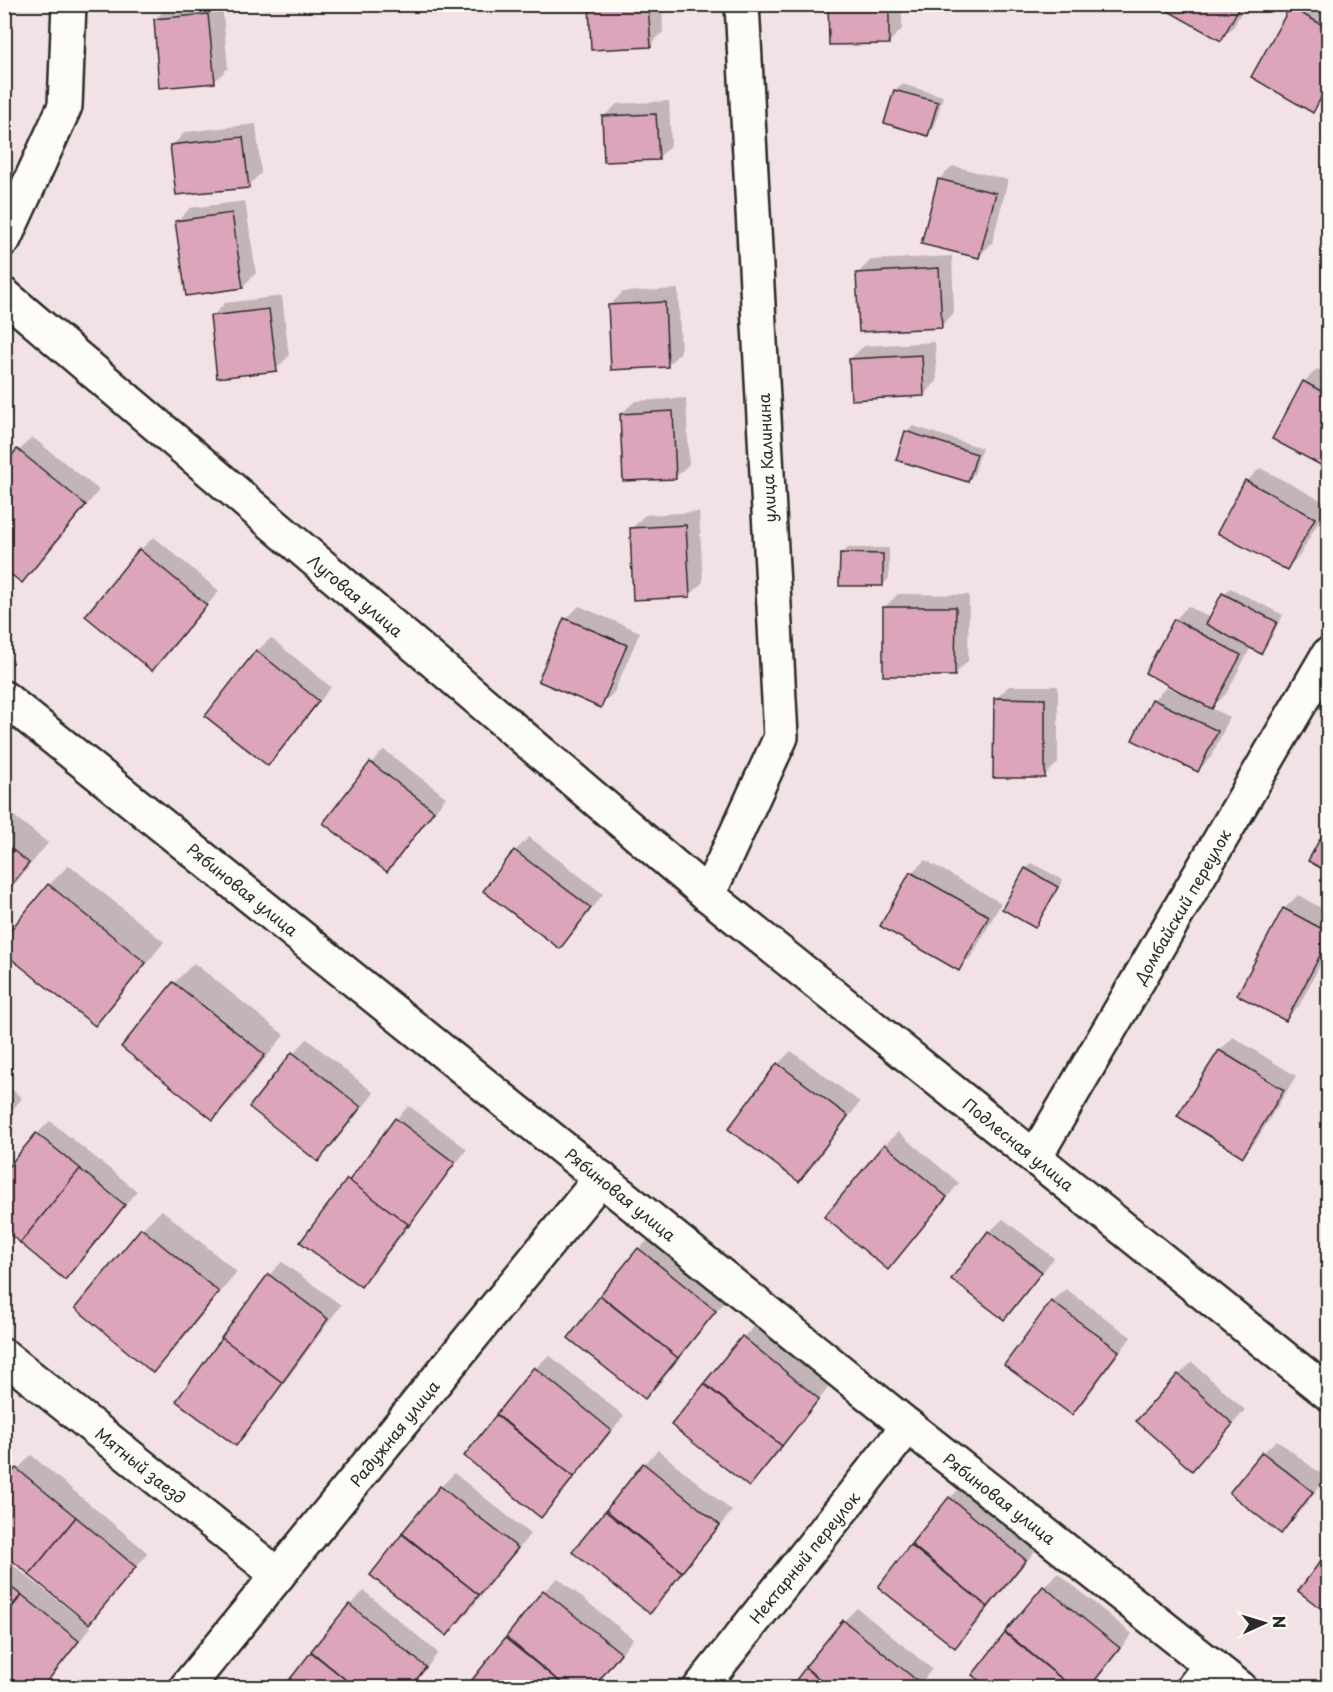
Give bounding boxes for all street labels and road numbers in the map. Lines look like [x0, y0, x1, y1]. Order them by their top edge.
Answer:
street label: улица Калинина [751, 393, 781, 523]
street label: Луговая улица [303, 548, 409, 642]
street label: Домбайский переулок [1127, 824, 1236, 989]
street label: Рябиновая улица [182, 837, 304, 941]
street label: Подлесная улица [958, 1092, 1080, 1196]
street label: Рябиновая улица [560, 1142, 682, 1246]
street label: Радужная улица [343, 1375, 445, 1491]
street label: Мятный заезд [91, 1421, 191, 1509]
street label: Рябиновая улица [939, 1446, 1061, 1550]
street label: Нектарный переулок [743, 1486, 865, 1628]

